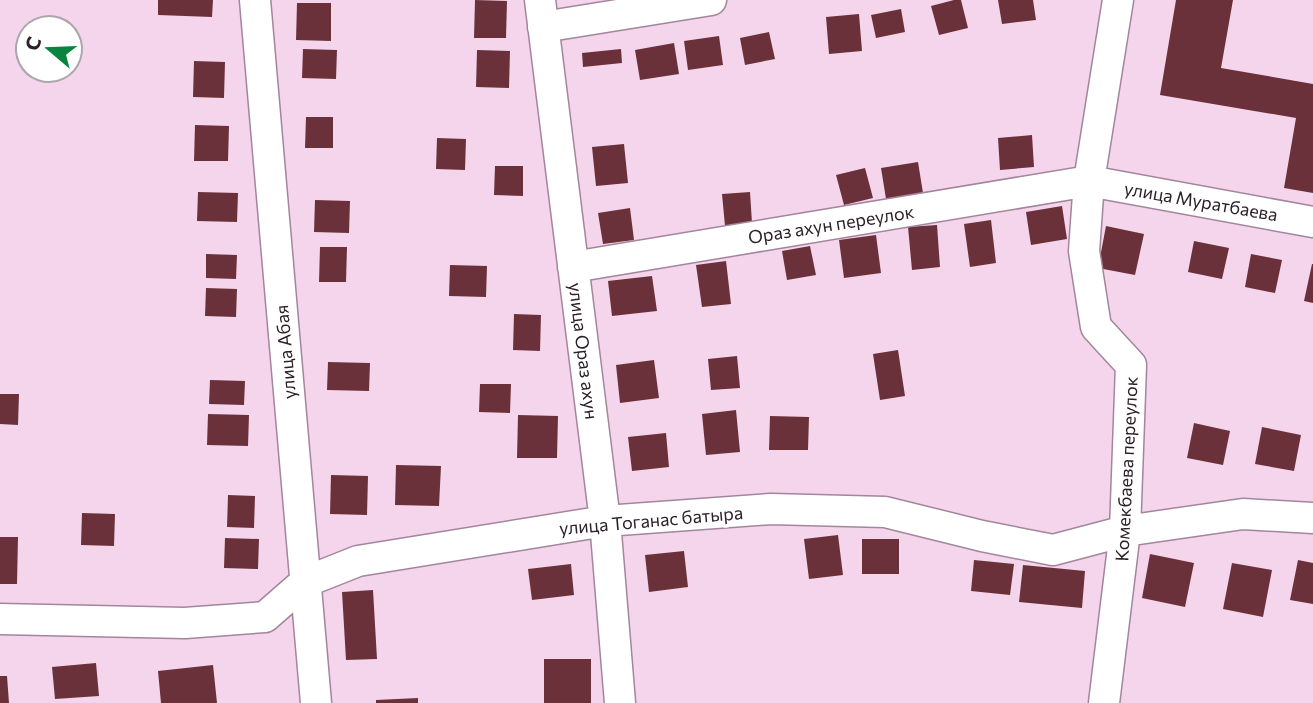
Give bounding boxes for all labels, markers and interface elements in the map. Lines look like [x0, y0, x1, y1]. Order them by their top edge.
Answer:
north arrow [14, 14, 84, 84]
text: С [19, 33, 45, 53]
street label: улица Муратбаева [1122, 177, 1280, 225]
street label: Ораз ахун переулок [746, 200, 916, 248]
street label: улица Ораз ахун [565, 281, 603, 421]
street label: улица Абая [270, 304, 300, 400]
street label: Комекбаева переулок [1110, 376, 1142, 562]
street label: улица Тоганас батыра [558, 501, 744, 539]

